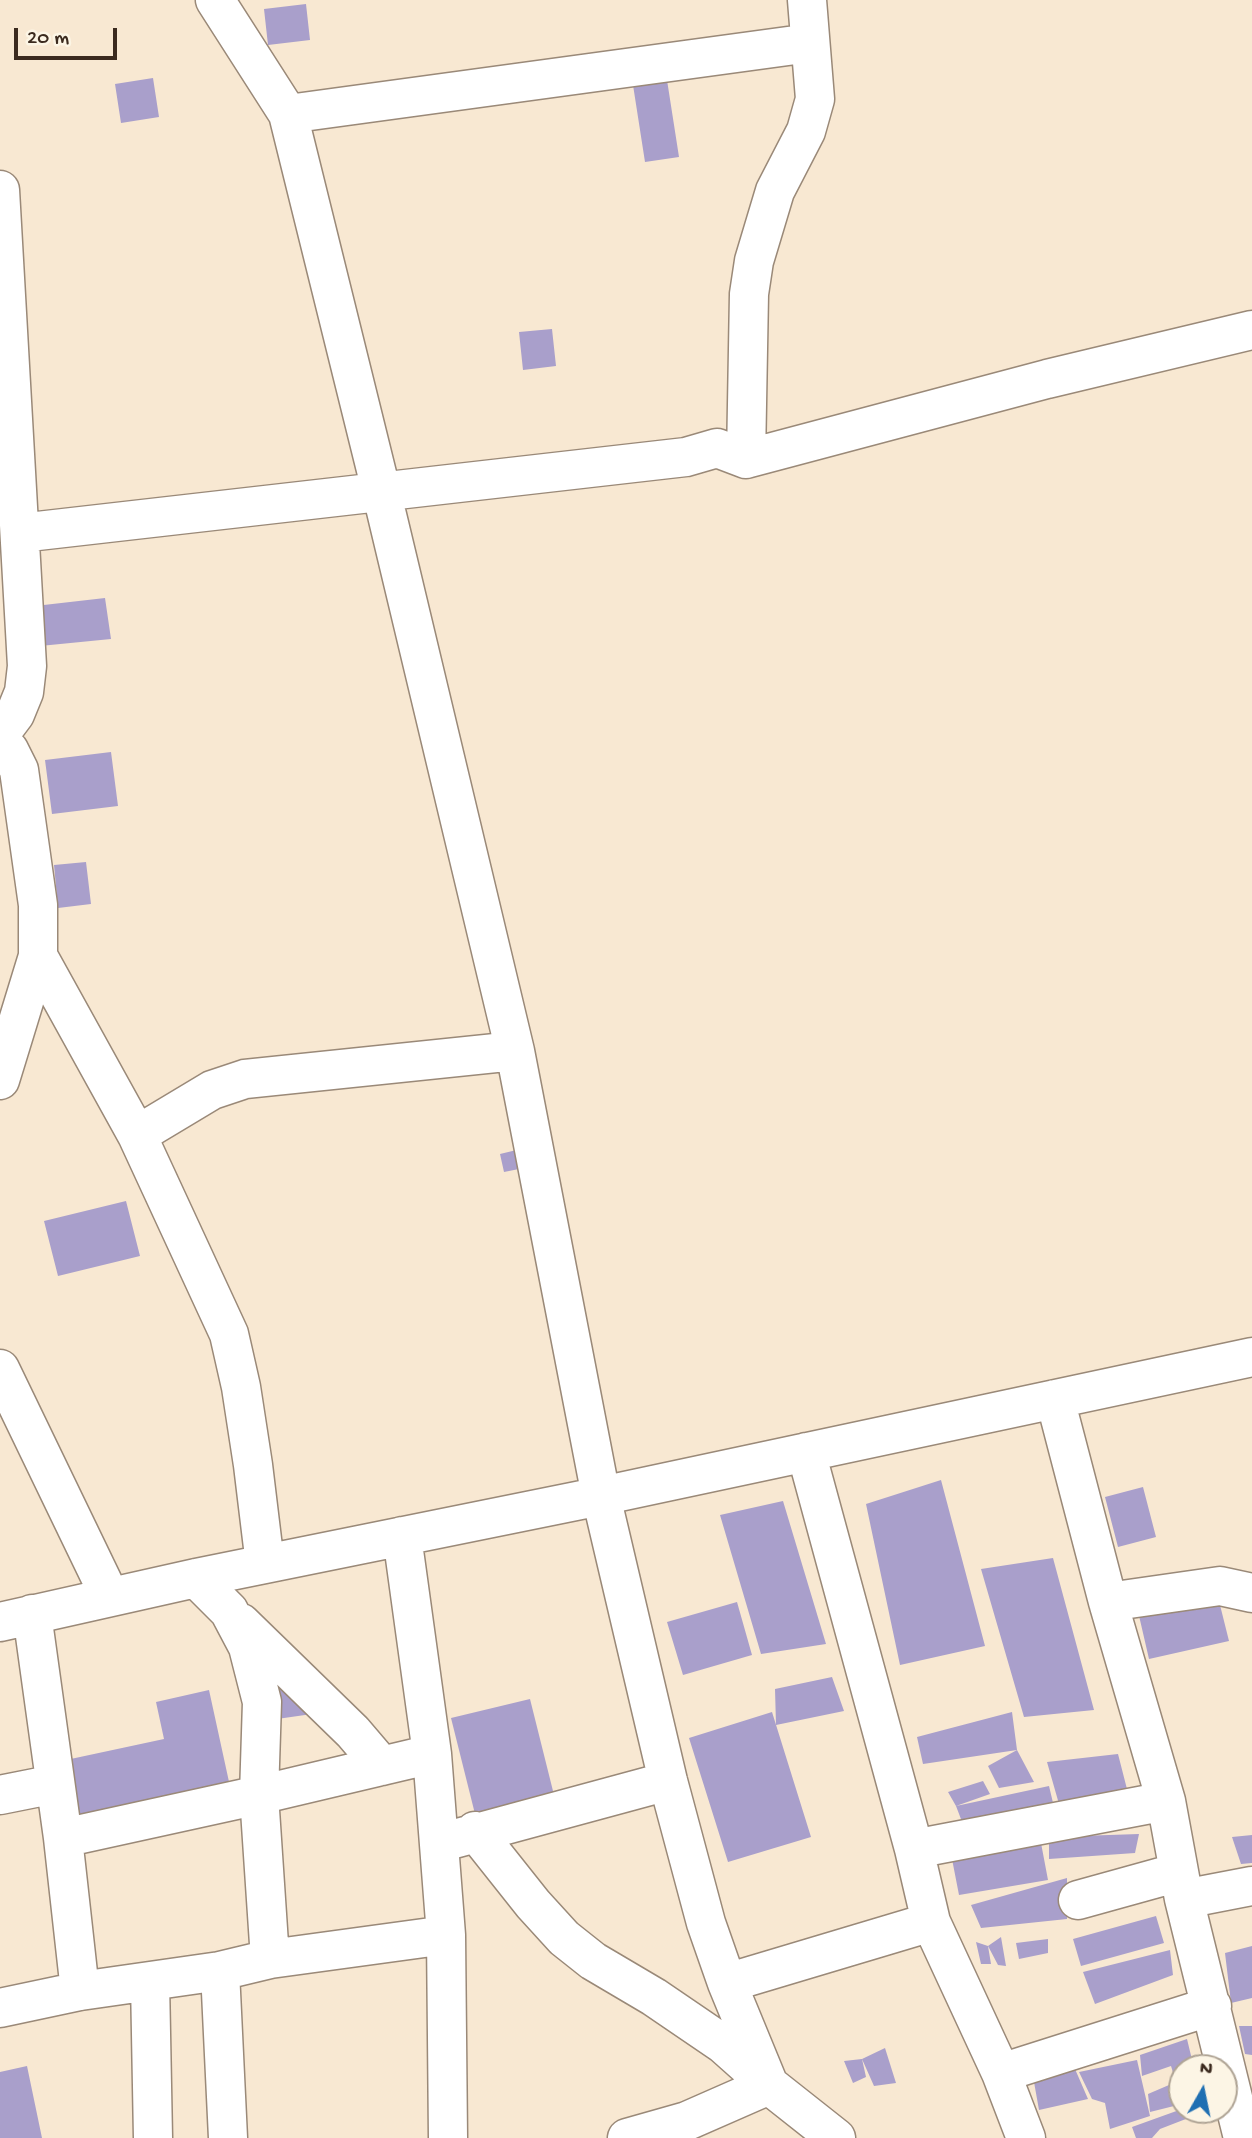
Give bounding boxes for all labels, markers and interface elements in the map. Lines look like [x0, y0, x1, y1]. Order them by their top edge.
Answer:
scale bar [18, 14, 121, 58]
text: 20 m [27, 27, 69, 52]
north arrow [1168, 2054, 1238, 2124]
text: N [1198, 2057, 1214, 2082]

